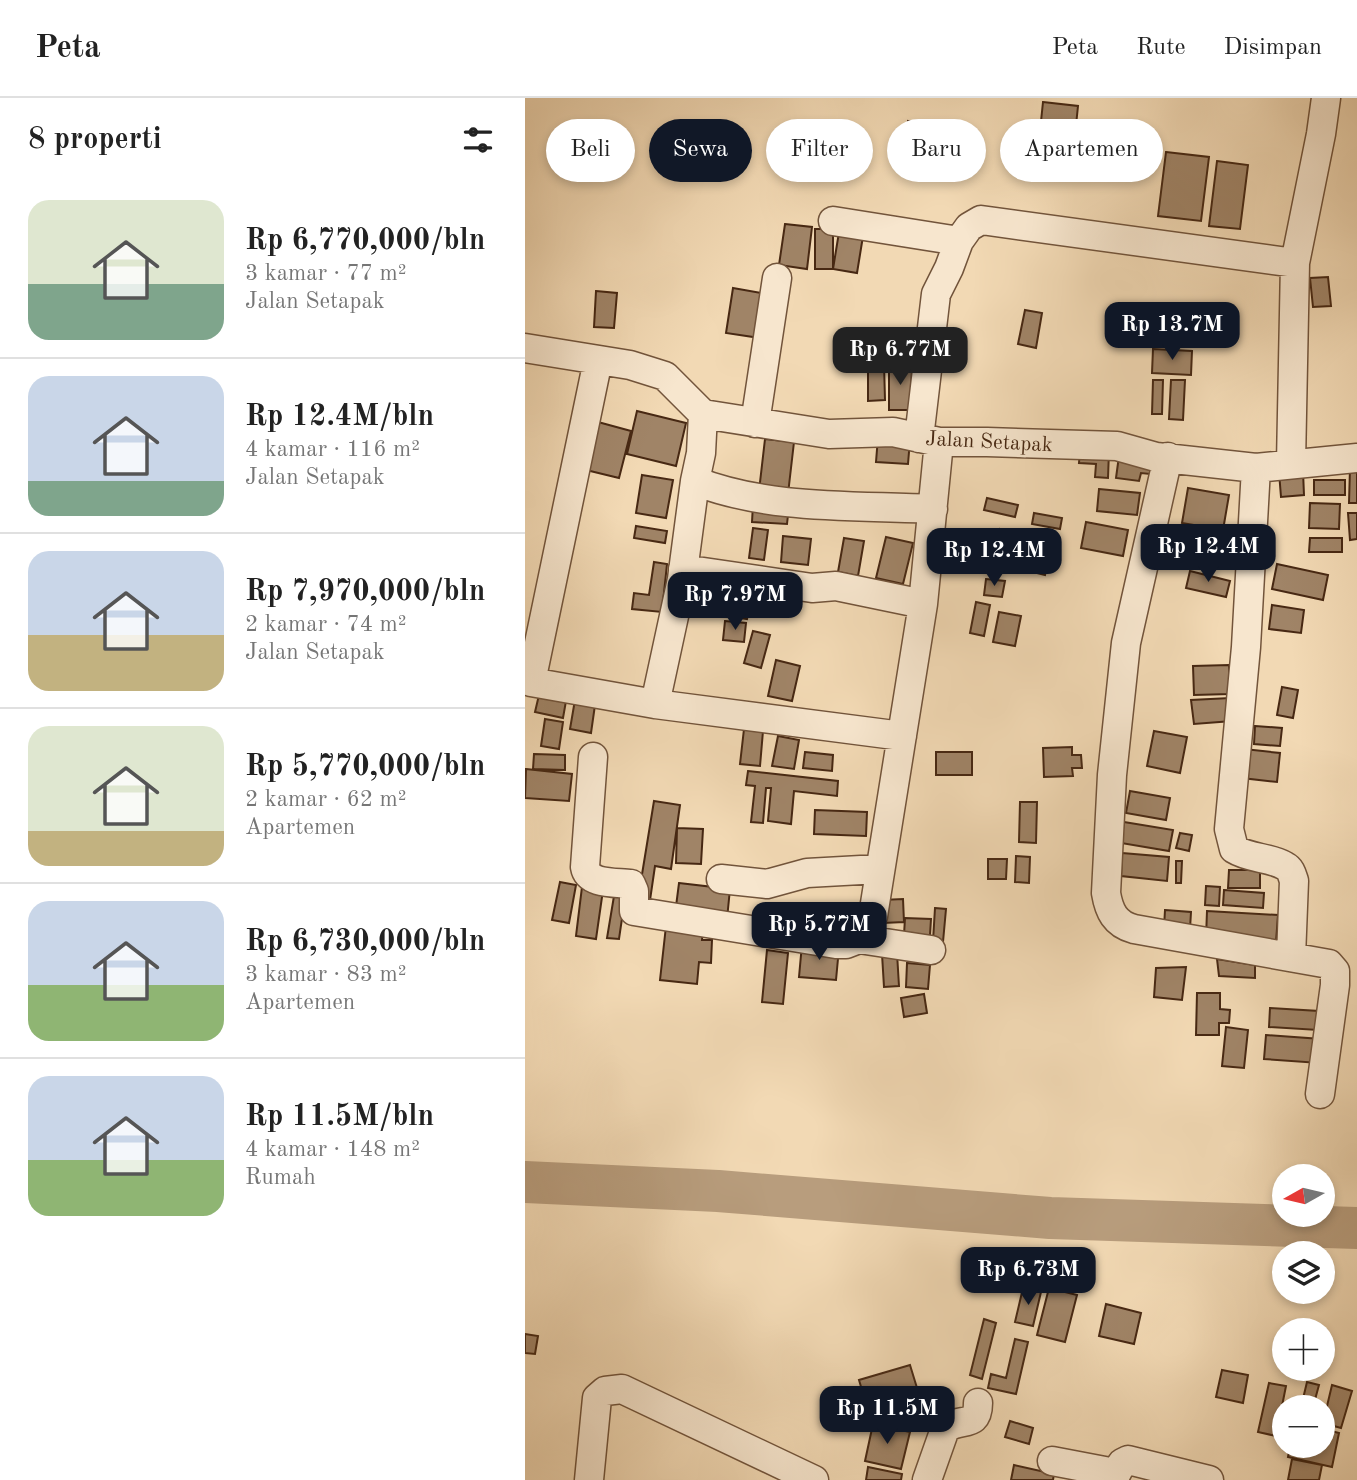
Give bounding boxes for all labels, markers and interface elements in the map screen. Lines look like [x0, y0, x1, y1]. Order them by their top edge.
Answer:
text: Peta [35, 32, 101, 65]
text: Peta [1052, 36, 1098, 60]
text: Rute [1136, 36, 1186, 60]
text: Disimpan [1224, 36, 1322, 60]
chip: Beli [546, 119, 635, 182]
chip: Sewa [649, 119, 752, 182]
chip: Filter [766, 119, 873, 182]
chip: Baru [887, 119, 986, 182]
chip: Apartemen [1000, 119, 1163, 182]
icon: filters [459, 121, 497, 159]
text: 8 properti [28, 125, 162, 155]
text: Rp 6,770,000/bln [245, 226, 485, 256]
icon: home [84, 228, 168, 312]
text: 3 kamar · 77 m² [245, 262, 407, 285]
text: Jalan Setapak [245, 290, 385, 313]
pin: Rp 13.7M [1100, 302, 1244, 362]
text: Rp 13.7M [1121, 313, 1223, 336]
pin: Rp 6.77M [828, 328, 972, 387]
text: Rp 6.77M [849, 338, 951, 361]
text: Rp 12.4M/bln [245, 402, 434, 432]
icon: home [84, 404, 168, 488]
street label: Jalan Setapak [925, 429, 1053, 456]
text: 4 kamar · 116 m² [245, 438, 420, 461]
text: Jalan Setapak [245, 466, 385, 489]
pin: Rp 12.4M [1136, 524, 1280, 584]
pin: Rp 12.4M [922, 528, 1066, 588]
text: Rp 12.4M [1157, 535, 1259, 558]
text: Rp 12.4M [943, 539, 1045, 562]
pin: Rp 7.97M [663, 573, 807, 632]
text: Rp 7,970,000/bln [245, 577, 485, 607]
icon: home [84, 579, 168, 663]
text: Rp 7.97M [684, 583, 786, 606]
text: 2 kamar · 74 m² [245, 613, 407, 636]
text: Jalan Setapak [245, 641, 385, 664]
text: Rp 5,770,000/bln [245, 752, 485, 782]
icon: home [84, 754, 168, 838]
text: 2 kamar · 62 m² [245, 788, 407, 811]
text: Apartemen [245, 816, 355, 839]
pin: Rp 5.77M [747, 902, 891, 962]
text: Rp 5.77M [768, 913, 870, 936]
text: Rp 6,730,000/bln [245, 927, 485, 957]
icon: home [84, 929, 168, 1013]
text: 3 kamar · 83 m² [245, 963, 407, 986]
text: Apartemen [245, 991, 355, 1014]
text: Rp 11.5M/bln [245, 1102, 434, 1132]
icon: home [84, 1104, 168, 1188]
text: 4 kamar · 148 m² [245, 1138, 420, 1161]
north arrow [1272, 1164, 1335, 1227]
map controls [1272, 1164, 1335, 1458]
text: Rumah [245, 1166, 316, 1189]
button: layers [1272, 1241, 1335, 1304]
pin: Rp 6.73M [956, 1248, 1100, 1307]
text: Rp 6.73M [977, 1258, 1079, 1281]
button: + [1272, 1318, 1335, 1381]
pin: Rp 11.5M [815, 1386, 959, 1446]
button: − [1272, 1395, 1335, 1458]
text: Rp 11.5M [836, 1397, 938, 1420]

